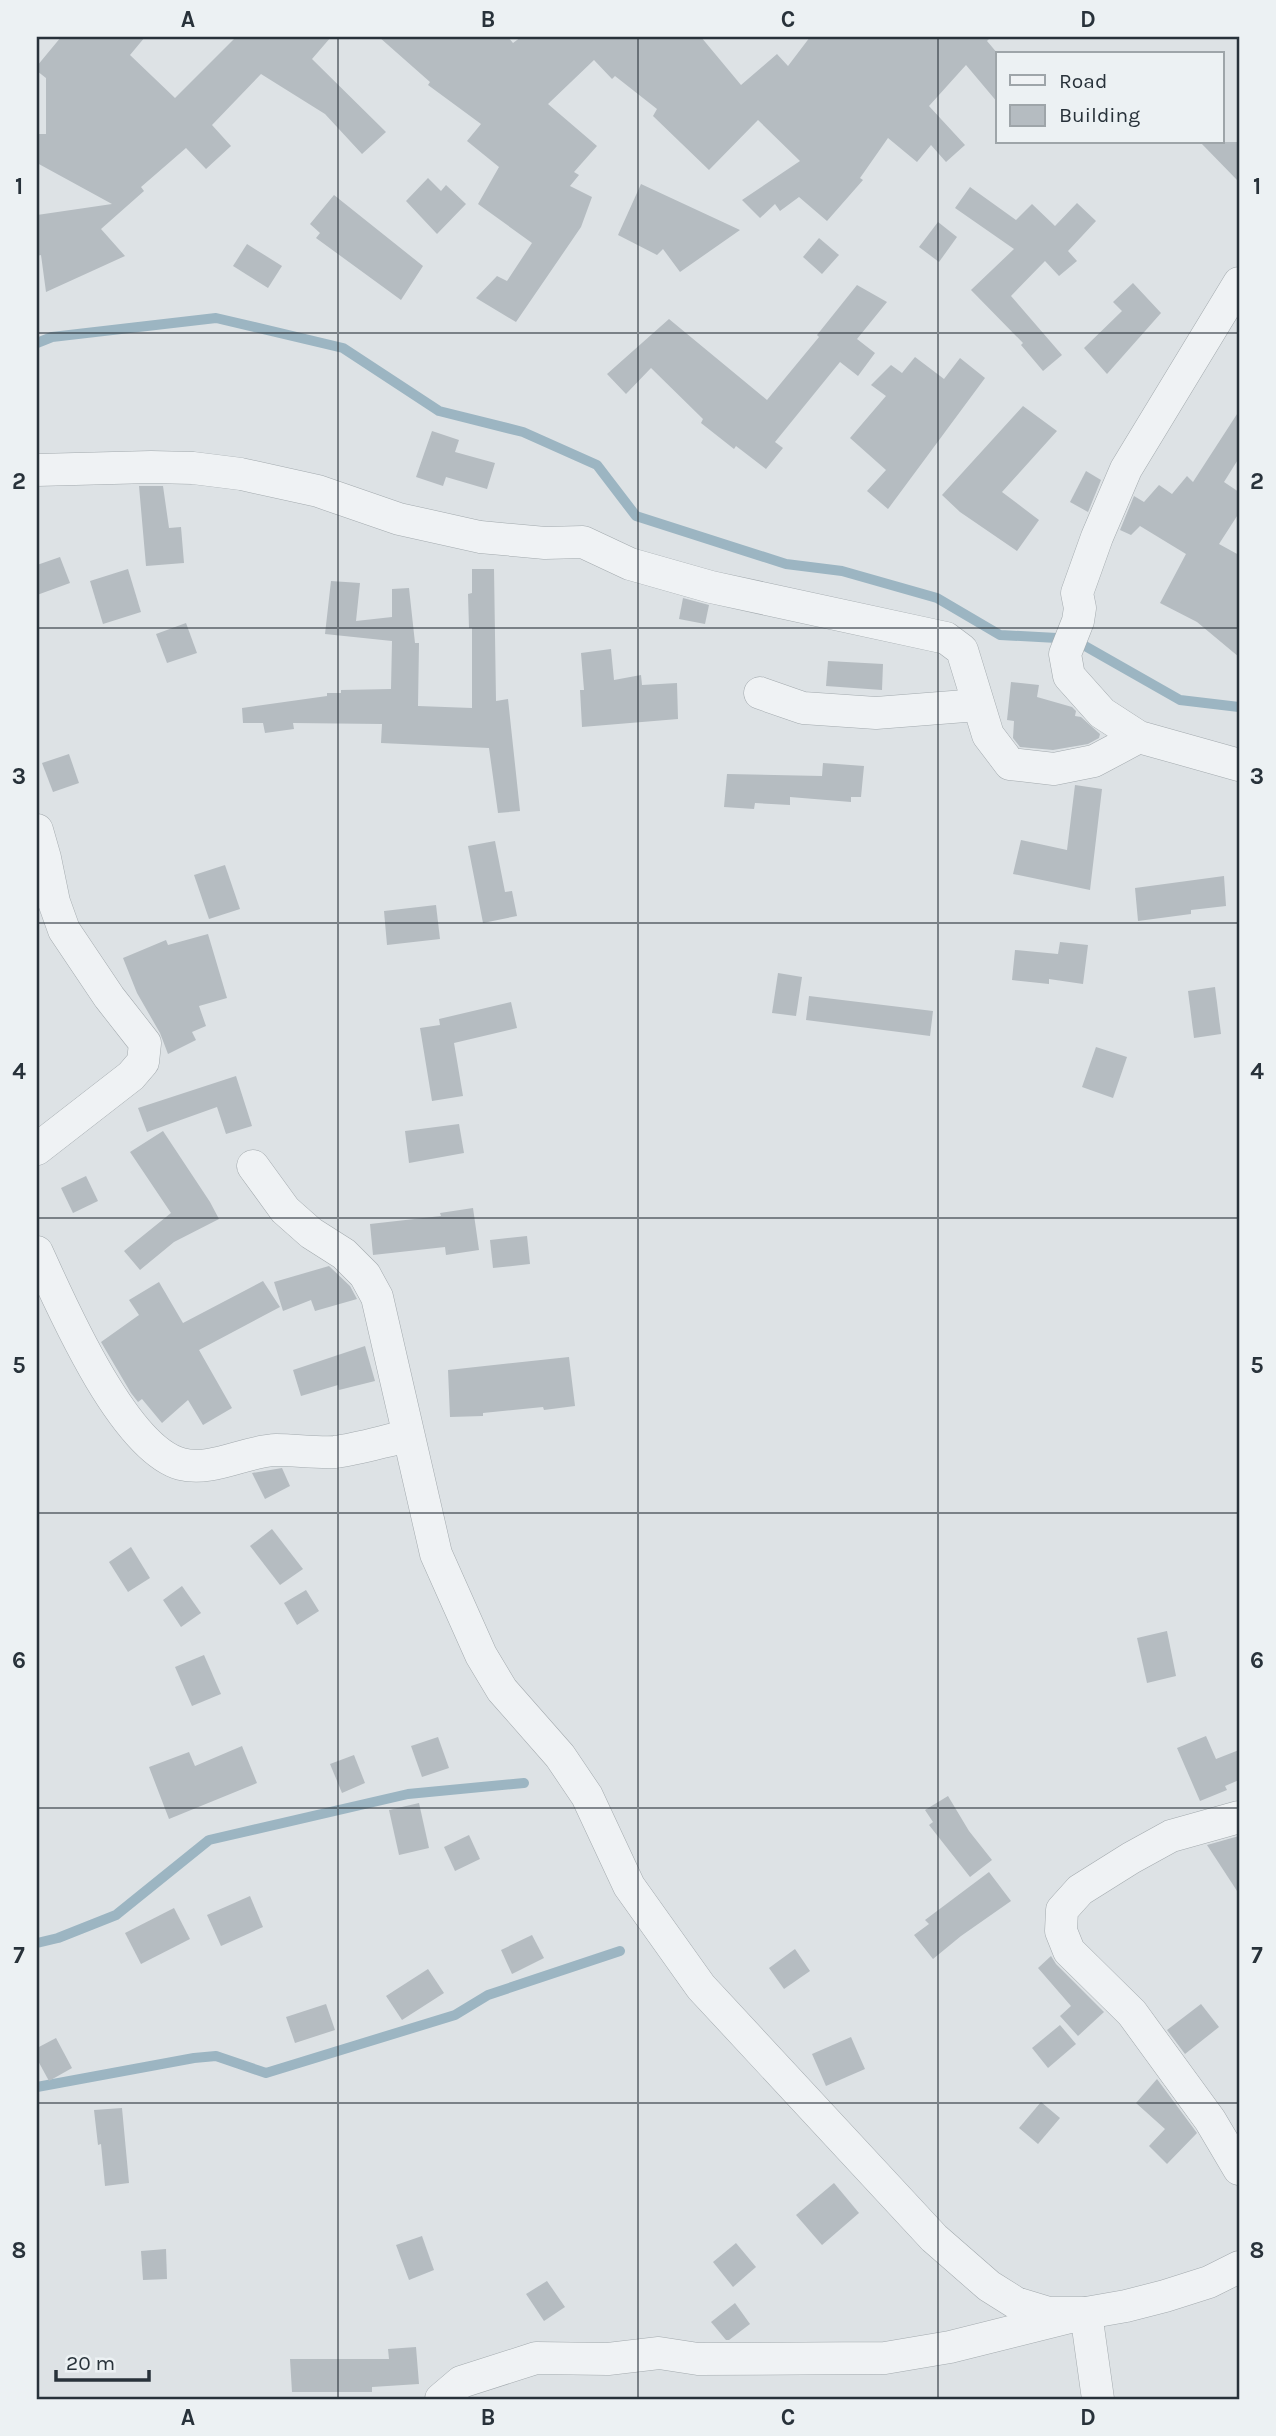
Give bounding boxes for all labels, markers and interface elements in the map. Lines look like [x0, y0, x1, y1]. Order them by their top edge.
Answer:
text: A [181, 6, 195, 33]
text: B [481, 6, 495, 33]
text: C [781, 6, 795, 33]
text: D [1080, 6, 1096, 33]
legend [996, 52, 1224, 144]
text: Road [1059, 69, 1107, 93]
text: Building [1059, 103, 1140, 127]
text: 1 [15, 173, 23, 200]
text: 1 [1253, 173, 1261, 200]
text: 2 [12, 468, 26, 495]
text: 2 [1250, 468, 1264, 495]
text: 3 [12, 763, 26, 790]
text: 3 [1250, 763, 1264, 790]
text: 4 [12, 1058, 26, 1085]
text: 4 [1250, 1058, 1264, 1085]
text: 5 [12, 1352, 26, 1379]
text: 5 [1250, 1352, 1264, 1379]
text: 6 [12, 1647, 26, 1674]
text: 6 [1250, 1647, 1264, 1674]
text: 7 [13, 1942, 25, 1969]
text: 7 [1251, 1942, 1263, 1969]
text: 8 [12, 2237, 26, 2264]
text: 8 [1250, 2237, 1264, 2264]
scale bar [56, 2338, 149, 2382]
text: 20 m [66, 2351, 115, 2375]
text: A [181, 2404, 195, 2431]
text: B [481, 2404, 495, 2431]
text: C [781, 2404, 795, 2431]
text: D [1080, 2404, 1096, 2431]

